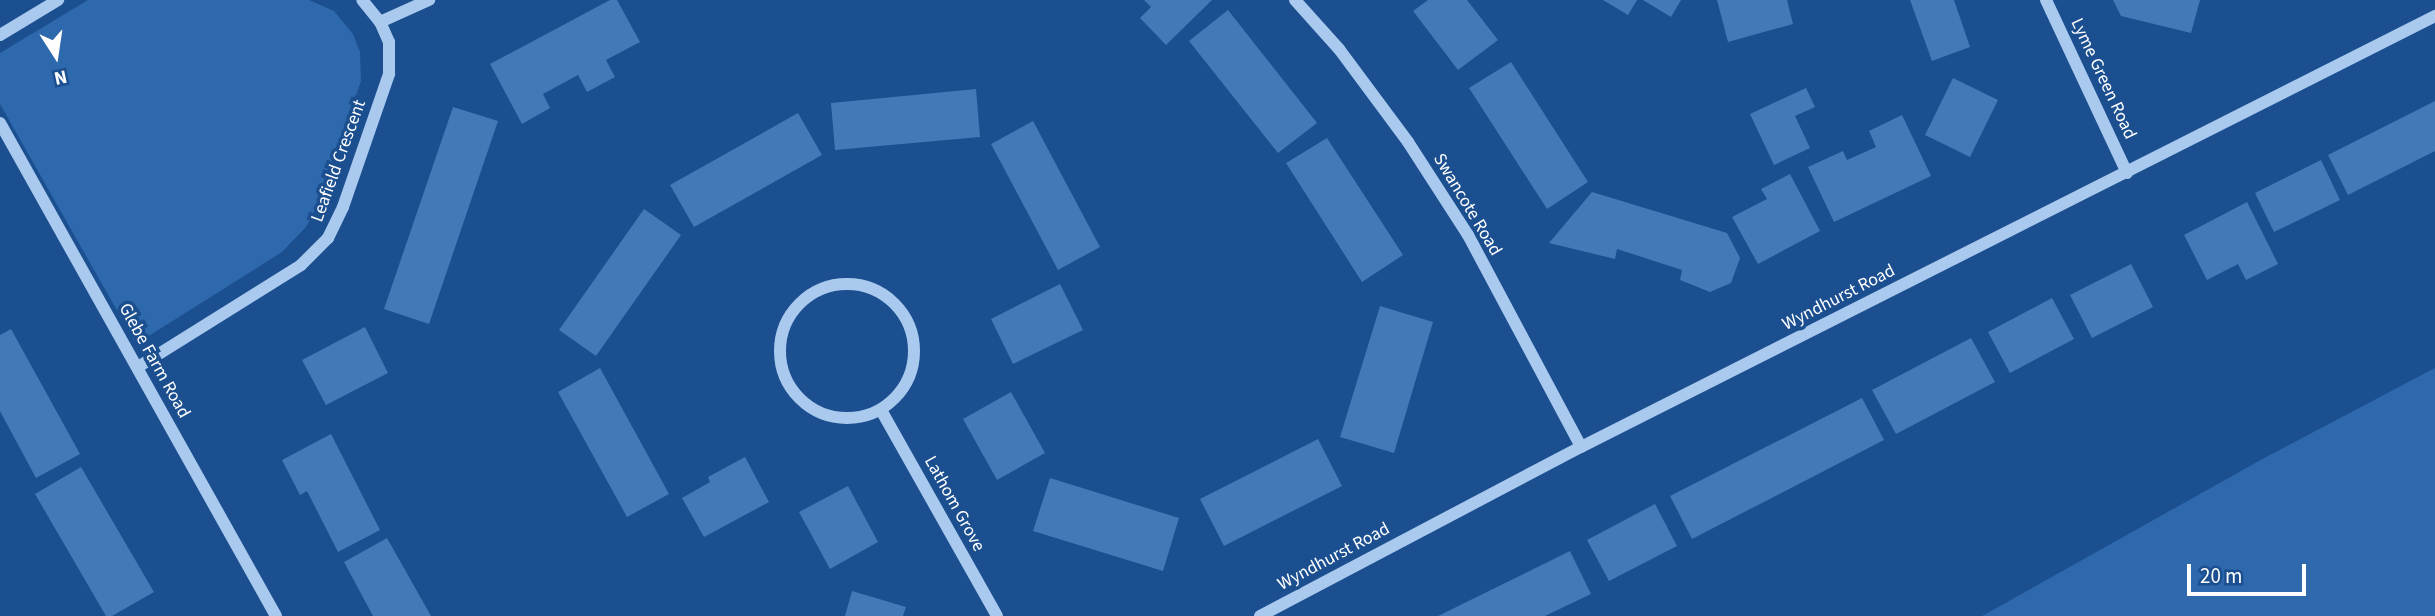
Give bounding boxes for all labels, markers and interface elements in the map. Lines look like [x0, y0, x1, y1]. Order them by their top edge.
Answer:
street label: Lyme Green Road [2066, 15, 2140, 143]
north arrow [21, 21, 91, 91]
text: N [51, 63, 69, 92]
street label: Leafield Crescent [307, 97, 371, 225]
street label: Swancote Road [1428, 150, 1506, 260]
street label: Wyndhurst Road [1779, 260, 1899, 336]
street label: Glebe Farm Road [114, 300, 194, 422]
street label: Lathom Grove [919, 452, 989, 556]
street label: Wyndhurst Road [1274, 518, 1394, 596]
scale bar [2190, 550, 2309, 594]
text: 20 m [2200, 561, 2242, 591]

